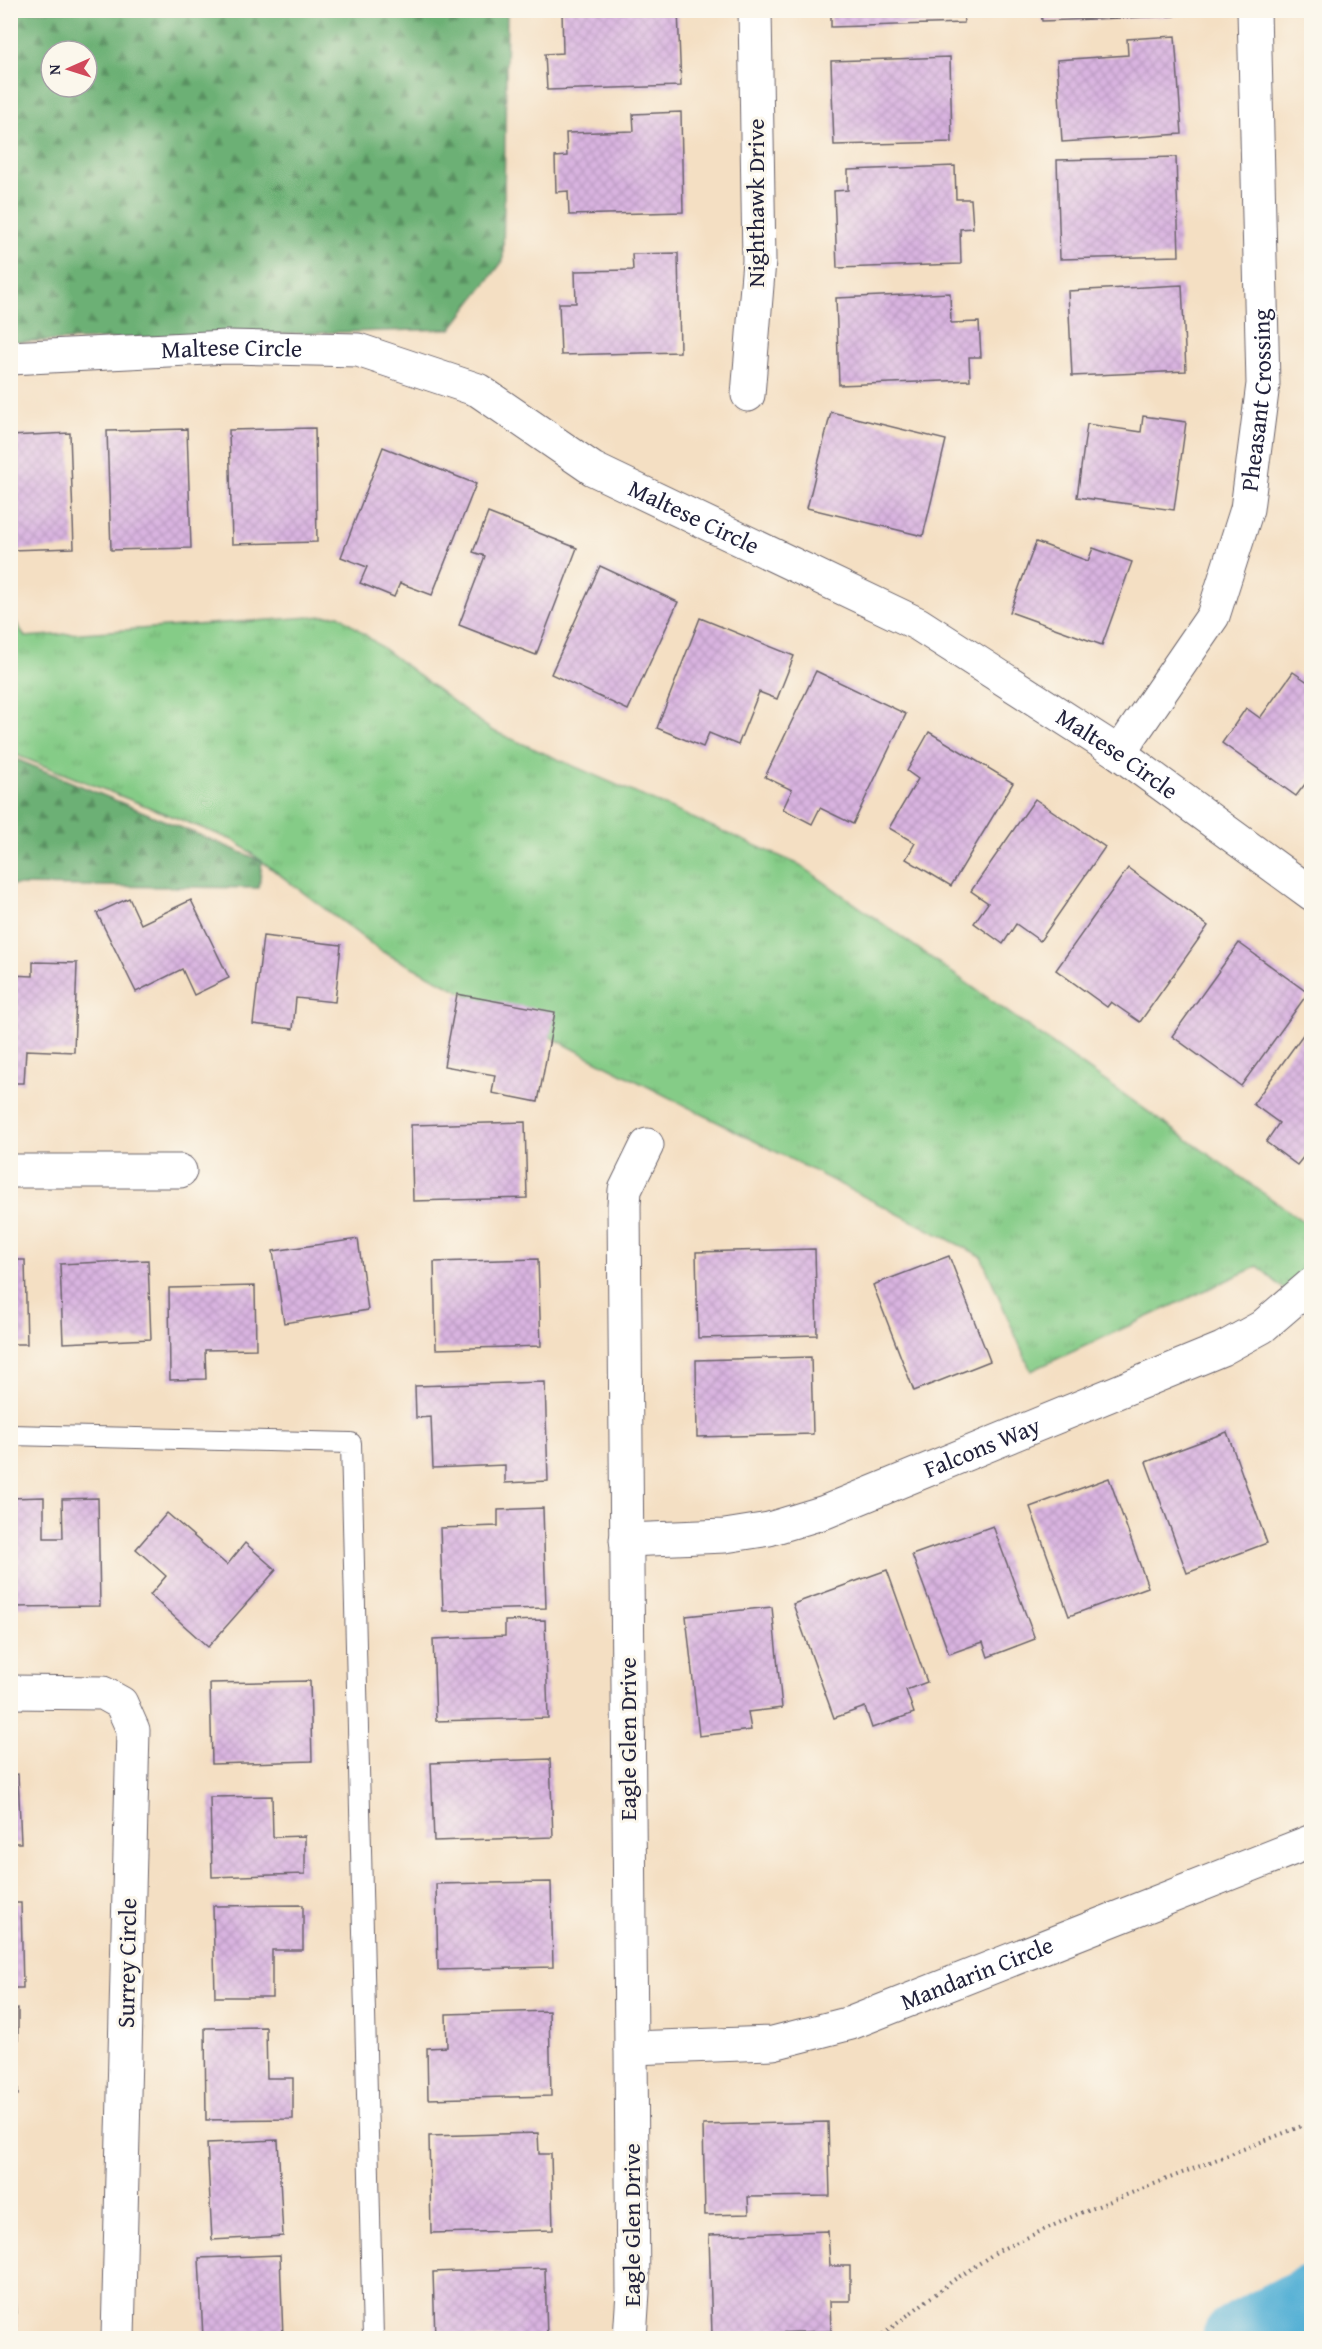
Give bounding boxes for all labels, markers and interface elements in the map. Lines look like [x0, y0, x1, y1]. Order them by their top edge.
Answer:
north arrow [39, 39, 99, 99]
text: N [42, 64, 66, 76]
street label: Nighthawk Drive [738, 118, 773, 288]
street label: Pheasant Crossing [1231, 308, 1280, 493]
street label: Maltese Circle [160, 329, 303, 367]
street label: Maltese Circle [623, 470, 765, 563]
street label: Maltese Circle [1049, 699, 1186, 808]
street label: Falcons Way [918, 1407, 1045, 1487]
street label: Eagle Glen Drive [610, 1657, 645, 1821]
street label: Surrey Circle [108, 1898, 145, 2028]
street label: Mandarin Circle [895, 1927, 1058, 2019]
street label: Eagle Glen Drive [614, 2143, 649, 2307]

